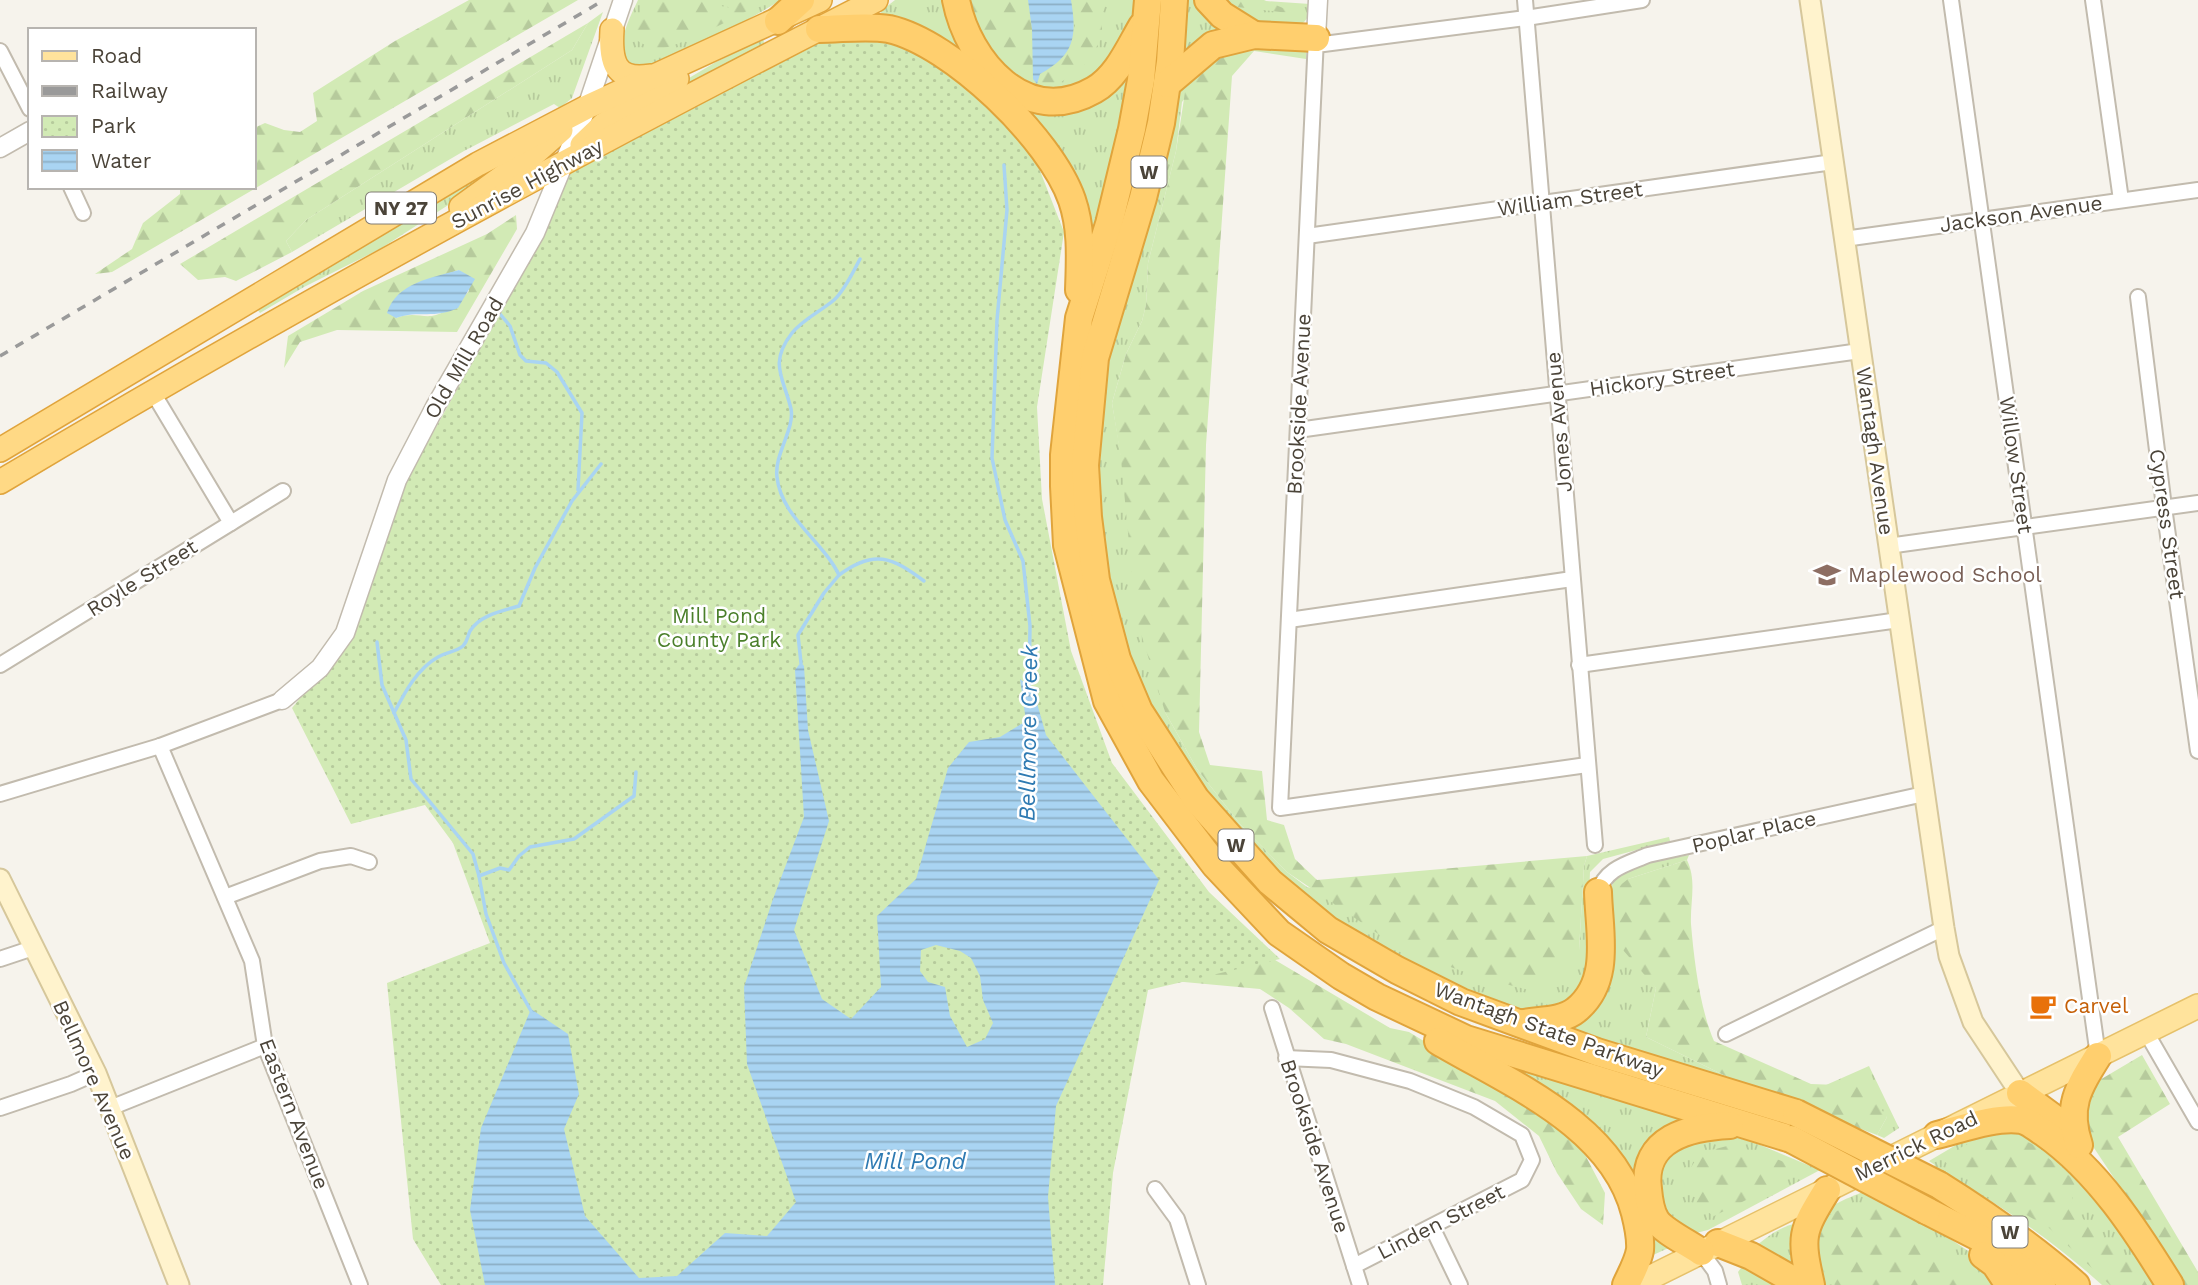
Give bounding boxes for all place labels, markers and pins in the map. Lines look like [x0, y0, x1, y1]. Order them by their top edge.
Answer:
school or university icon: Maplewood School [1812, 560, 1842, 590]
place label: Maplewood School [1848, 562, 2042, 587]
cafe icon: Carvel [2028, 991, 2058, 1021]
place label: Carvel [2064, 993, 2129, 1018]

